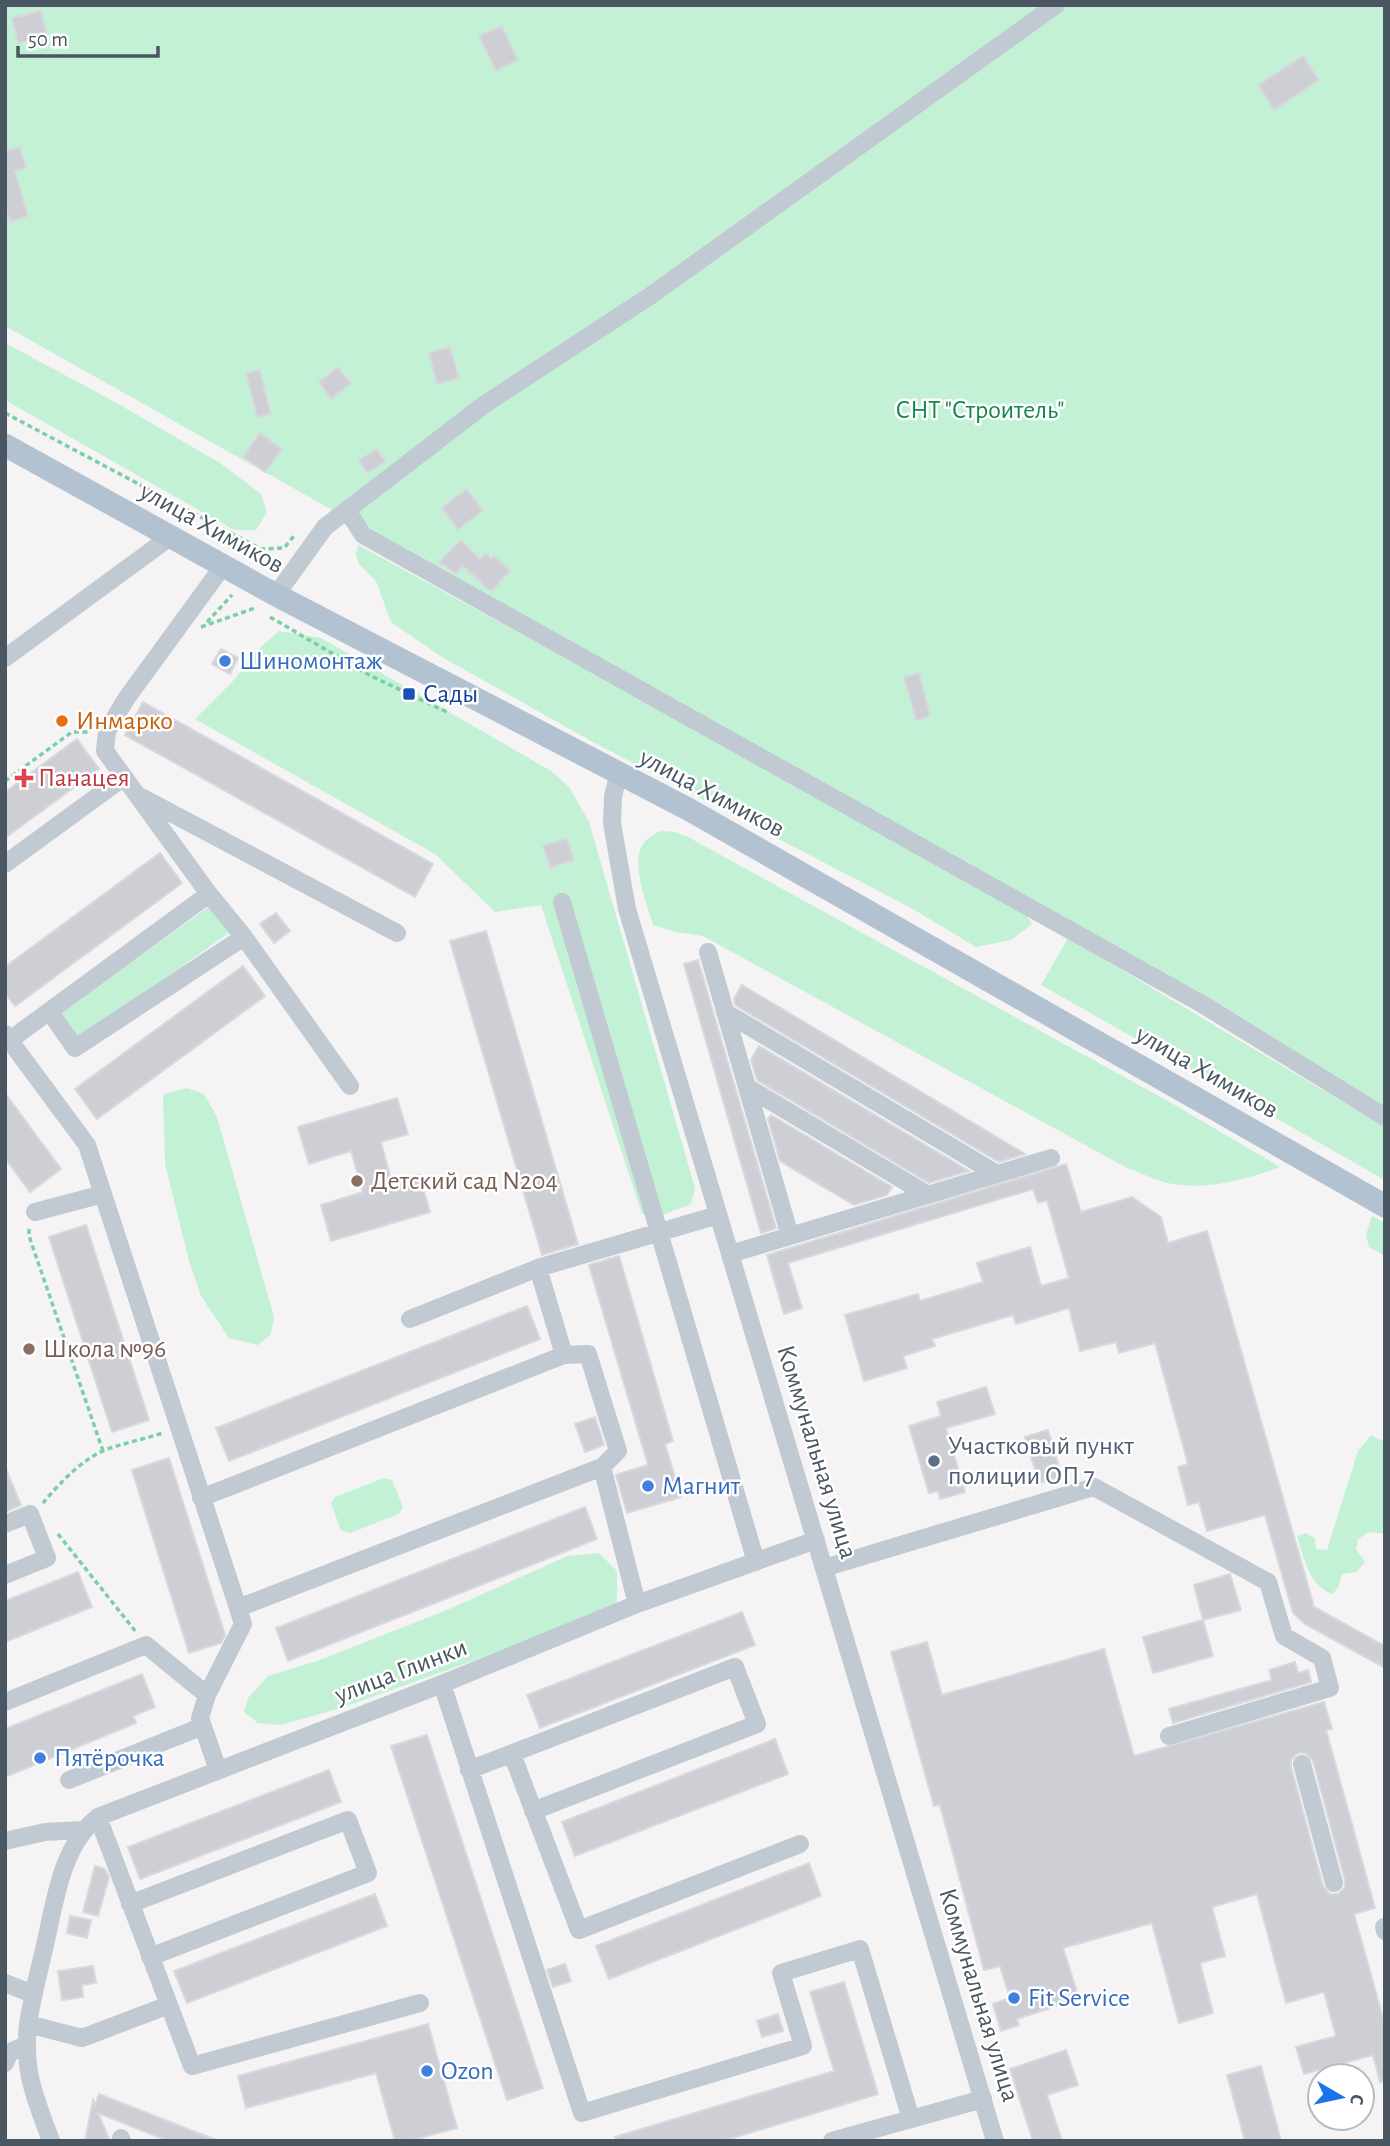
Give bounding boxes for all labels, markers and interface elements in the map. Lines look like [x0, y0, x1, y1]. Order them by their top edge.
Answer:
scale bar [18, 14, 158, 58]
text: 50 m [28, 29, 68, 50]
park label: СНТ "Строитель" [896, 397, 1064, 423]
street label: улица Химиков [135, 477, 288, 578]
place label: Шиномонтаж [239, 648, 383, 674]
marker: Шиномонтаж [217, 653, 233, 669]
place label: Сады [423, 681, 478, 707]
marker: Сады [401, 686, 417, 702]
place label: Инмарко [76, 708, 173, 734]
marker: Инмарко [54, 713, 70, 729]
street label: улица Химиков [634, 743, 789, 842]
place label: Панацея [38, 765, 130, 791]
marker: Панацея [16, 770, 32, 786]
street label: улица Химиков [1130, 1020, 1283, 1123]
place label: Детский сад N204 [371, 1168, 558, 1194]
marker: Детский сад N204 [349, 1173, 365, 1189]
place label: Школа №96 [43, 1336, 166, 1362]
marker: Школа №96 [21, 1341, 37, 1357]
street label: Коммунальная улица [772, 1342, 862, 1562]
place label: Участковый пункт полиции ОП 7 [948, 1433, 1135, 1489]
marker: Участковый пункт полиции ОП 7 [926, 1453, 942, 1469]
place label: Магнит [662, 1473, 741, 1499]
marker: Магнит [640, 1478, 656, 1494]
street label: улица Глинки [330, 1634, 471, 1708]
place label: Пятёрочка [54, 1745, 165, 1771]
marker: Пятёрочка [32, 1750, 48, 1766]
street label: Коммунальная улица [934, 1885, 1024, 2105]
place label: Fit Service [1028, 1985, 1130, 2011]
marker: Fit Service [1006, 1990, 1022, 2006]
place label: Ozon [441, 2058, 494, 2084]
north arrow [1306, 2062, 1376, 2132]
marker: Ozon [419, 2063, 435, 2079]
text: С [1346, 2093, 1367, 2106]

